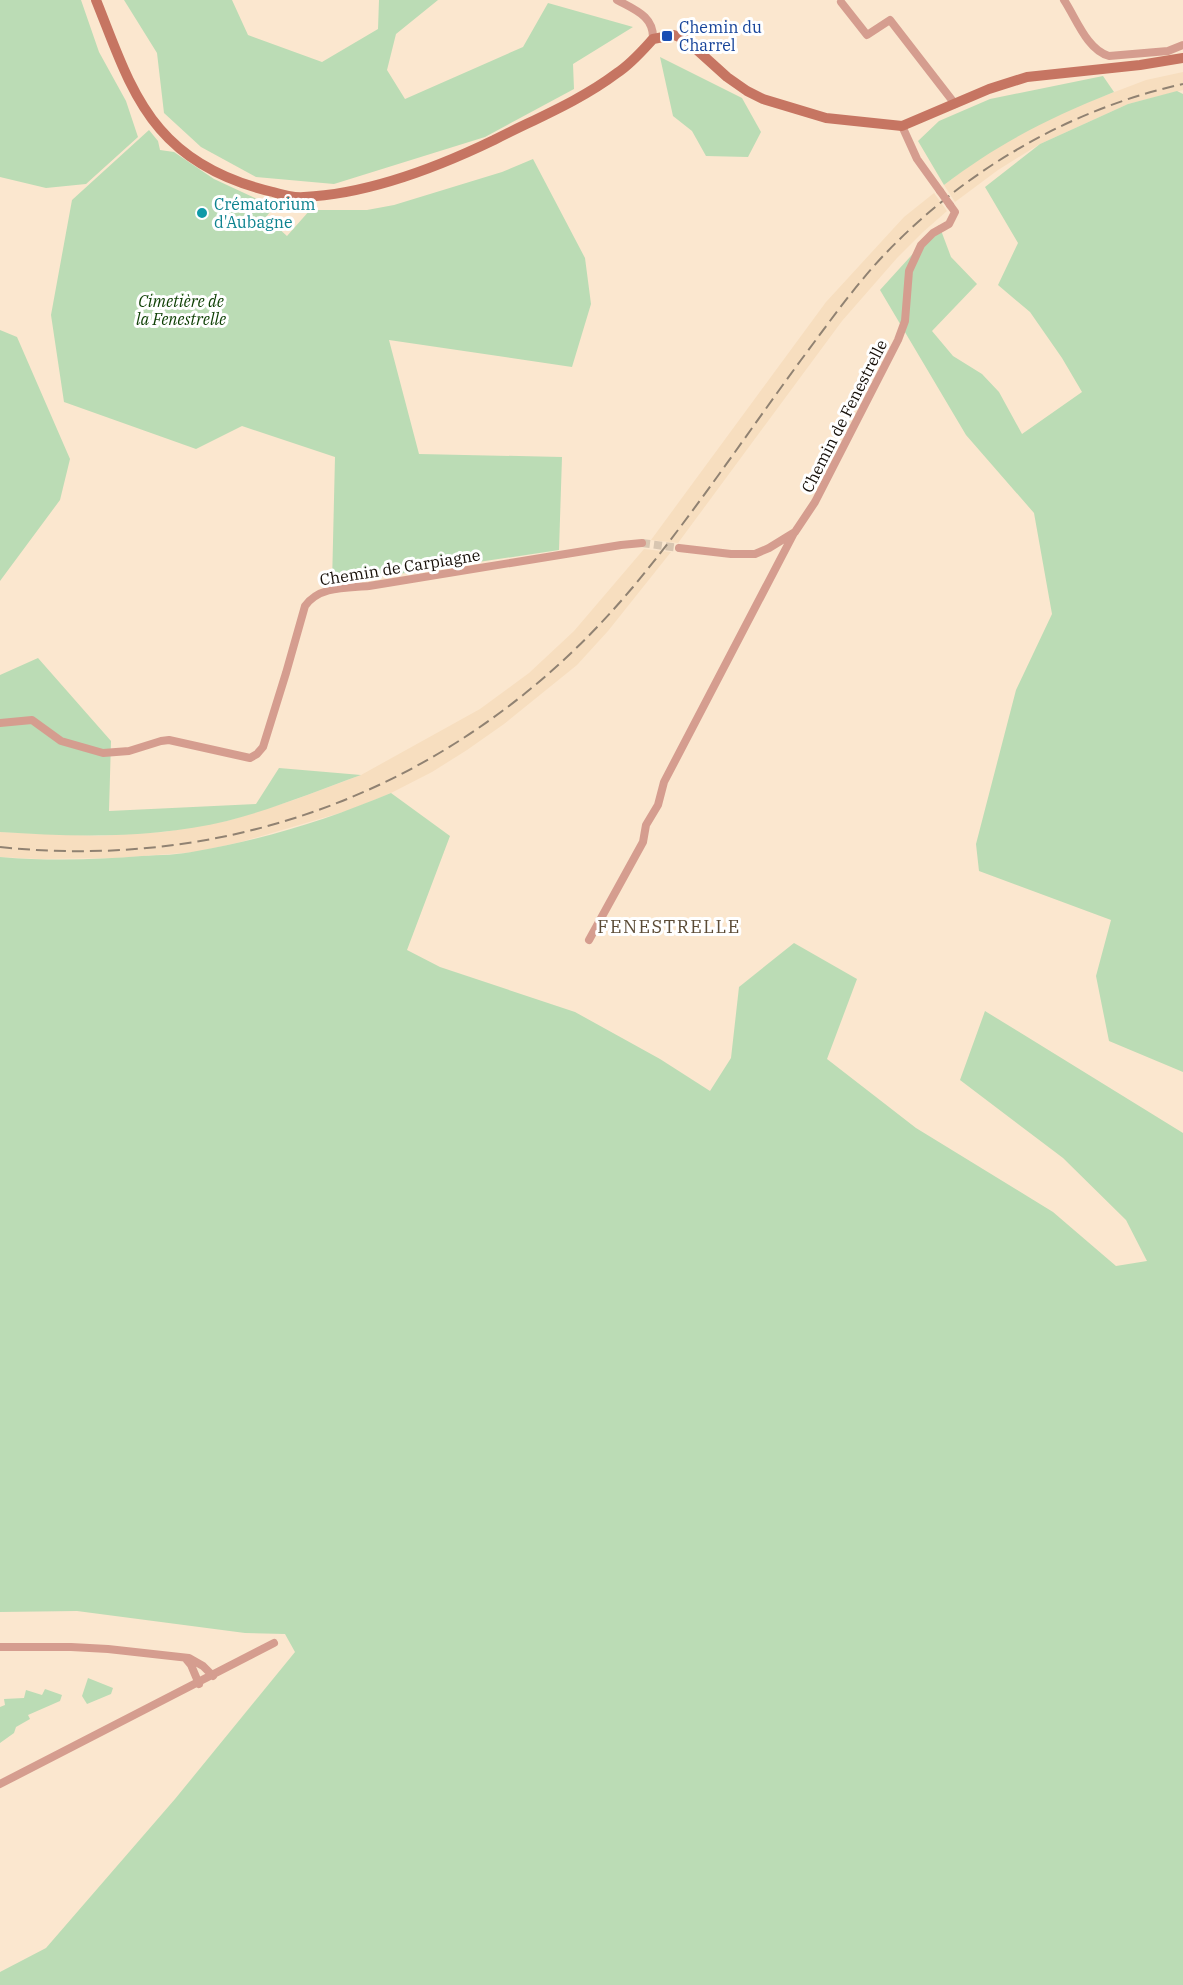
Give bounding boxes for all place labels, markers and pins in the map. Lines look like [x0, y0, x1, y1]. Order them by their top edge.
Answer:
place label: Chemin du Charrel [679, 17, 762, 55]
marker: Chemin du Charrel [660, 29, 674, 43]
place label: Crématorium d'Aubagne [214, 194, 316, 232]
marker: Crématorium d'Aubagne [195, 206, 209, 220]

